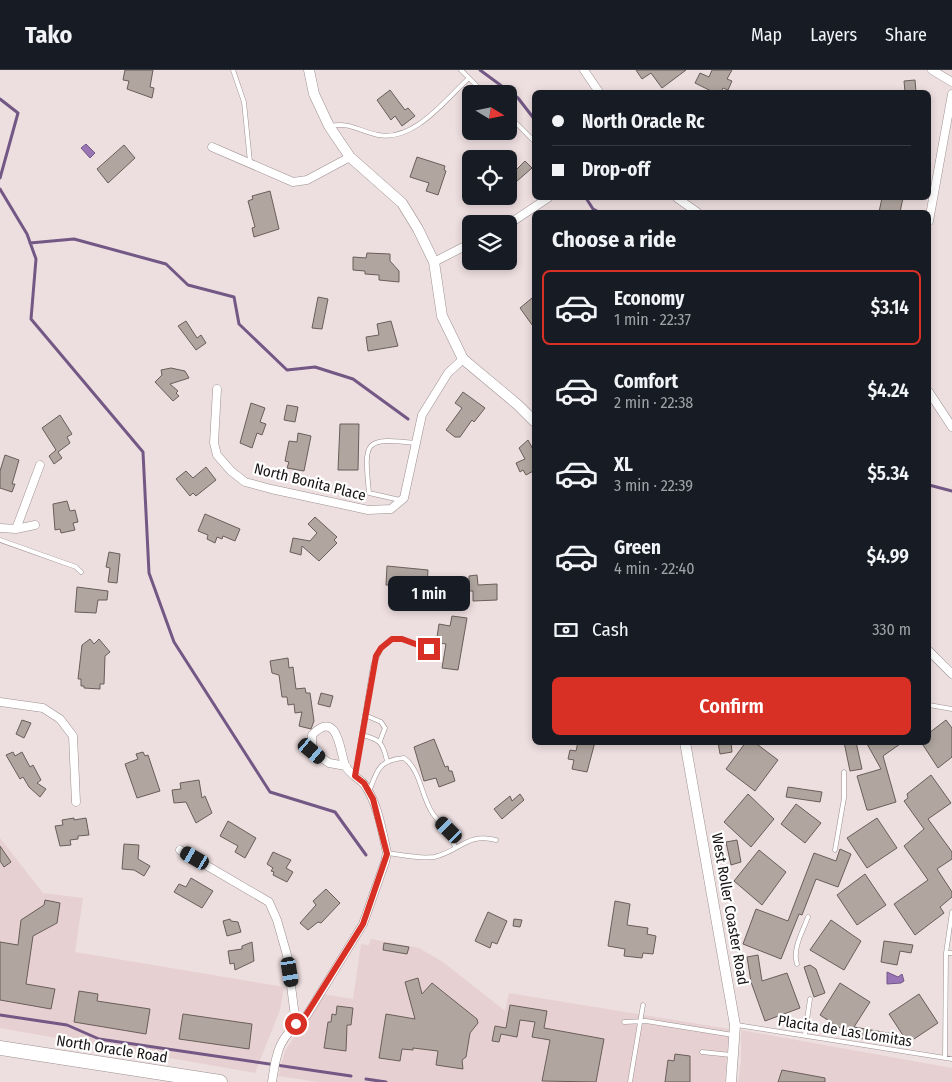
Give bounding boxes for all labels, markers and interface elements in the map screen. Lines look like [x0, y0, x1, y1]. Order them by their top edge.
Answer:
text: Tako [25, 21, 72, 49]
text: Map [751, 24, 782, 46]
text: Layers [810, 24, 857, 46]
text: Share [885, 24, 927, 46]
north arrow [462, 85, 518, 140]
map controls [462, 85, 517, 270]
text: North Oracle Rc [582, 110, 705, 133]
button: locate [462, 150, 517, 205]
text: Drop-off [582, 158, 650, 181]
button: layers [462, 215, 517, 270]
text: Choose a ride [552, 226, 676, 253]
icon: car [554, 285, 599, 330]
text: Economy [614, 287, 684, 310]
text: $3.14 [871, 296, 909, 319]
text: 1 min · 22:37 [614, 310, 691, 329]
icon: car [554, 368, 599, 413]
text: Comfort [614, 370, 678, 393]
text: $4.24 [868, 379, 909, 402]
text: 2 min · 22:38 [614, 393, 693, 412]
icon: car [554, 451, 599, 496]
text: XL [614, 453, 633, 476]
street label: North Bonita Place [252, 459, 368, 505]
text: $5.34 [867, 462, 909, 485]
text: 3 min · 22:39 [614, 476, 693, 495]
icon: car [554, 534, 599, 579]
text: Green [614, 536, 661, 559]
text: $4.99 [867, 545, 909, 568]
text: 4 min · 22:40 [614, 559, 695, 578]
callout: 1 min [388, 576, 470, 612]
text: 1 min [412, 584, 446, 603]
icon: cash [552, 616, 580, 644]
text: Cash [592, 618, 629, 641]
text: 330 m [872, 620, 911, 639]
route end [418, 638, 440, 660]
button: Confirm [552, 677, 911, 735]
car [295, 736, 328, 766]
car [433, 814, 464, 846]
street label: West Roller Coaster Road [708, 832, 752, 986]
car [178, 844, 211, 872]
car [280, 956, 299, 988]
street label: Placita de Las Lomitas [777, 1012, 913, 1050]
route start [285, 1013, 307, 1035]
street label: North Oracle Road [55, 1031, 169, 1067]

